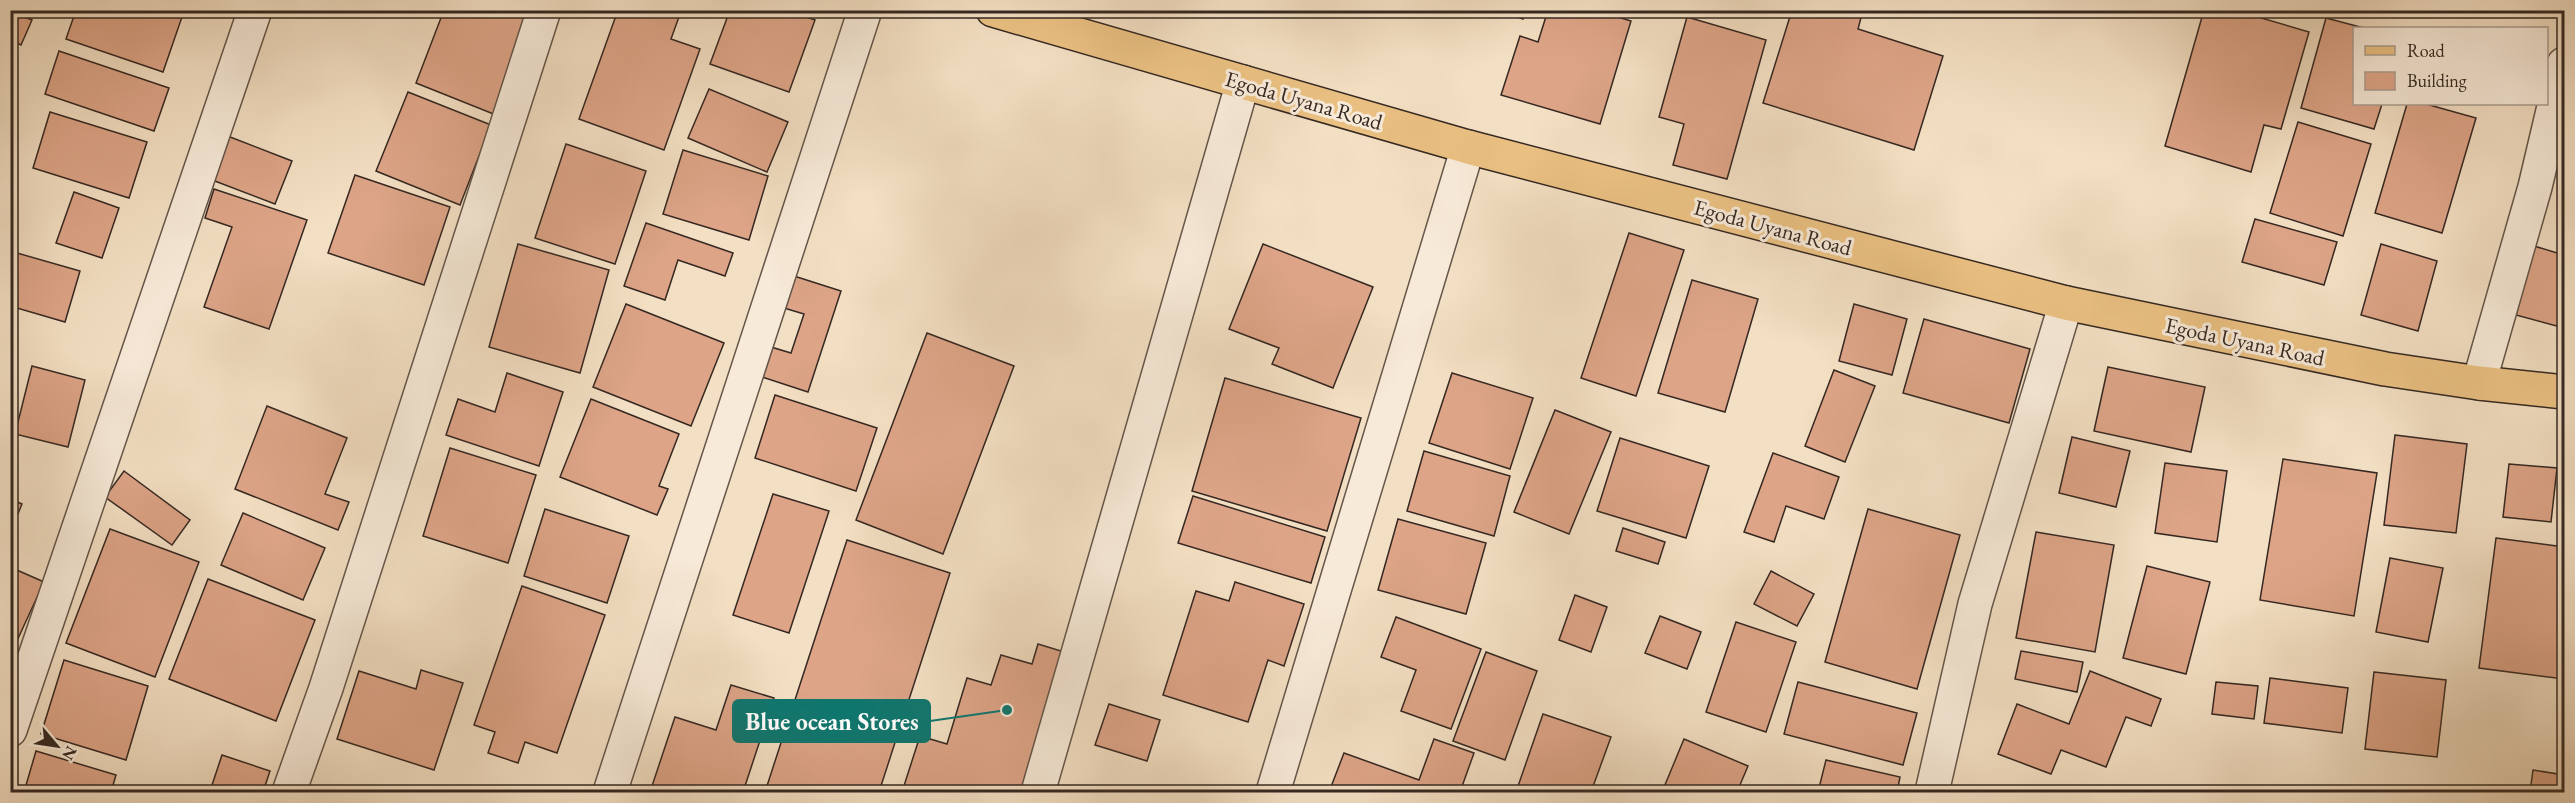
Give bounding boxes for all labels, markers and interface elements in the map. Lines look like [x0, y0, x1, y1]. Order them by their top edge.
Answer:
legend [2353, 27, 2548, 105]
text: Road [2407, 39, 2446, 62]
street label: Egoda Uyana Road [1222, 64, 1387, 137]
text: Building [2407, 69, 2467, 92]
street label: Egoda Uyana Road [1691, 192, 1856, 263]
street label: Egoda Uyana Road [2162, 310, 2328, 373]
callout: Blue ocean Stores [733, 700, 930, 742]
text: Blue ocean Stores [745, 706, 919, 737]
north arrow [27, 716, 87, 776]
text: N [57, 742, 82, 764]

